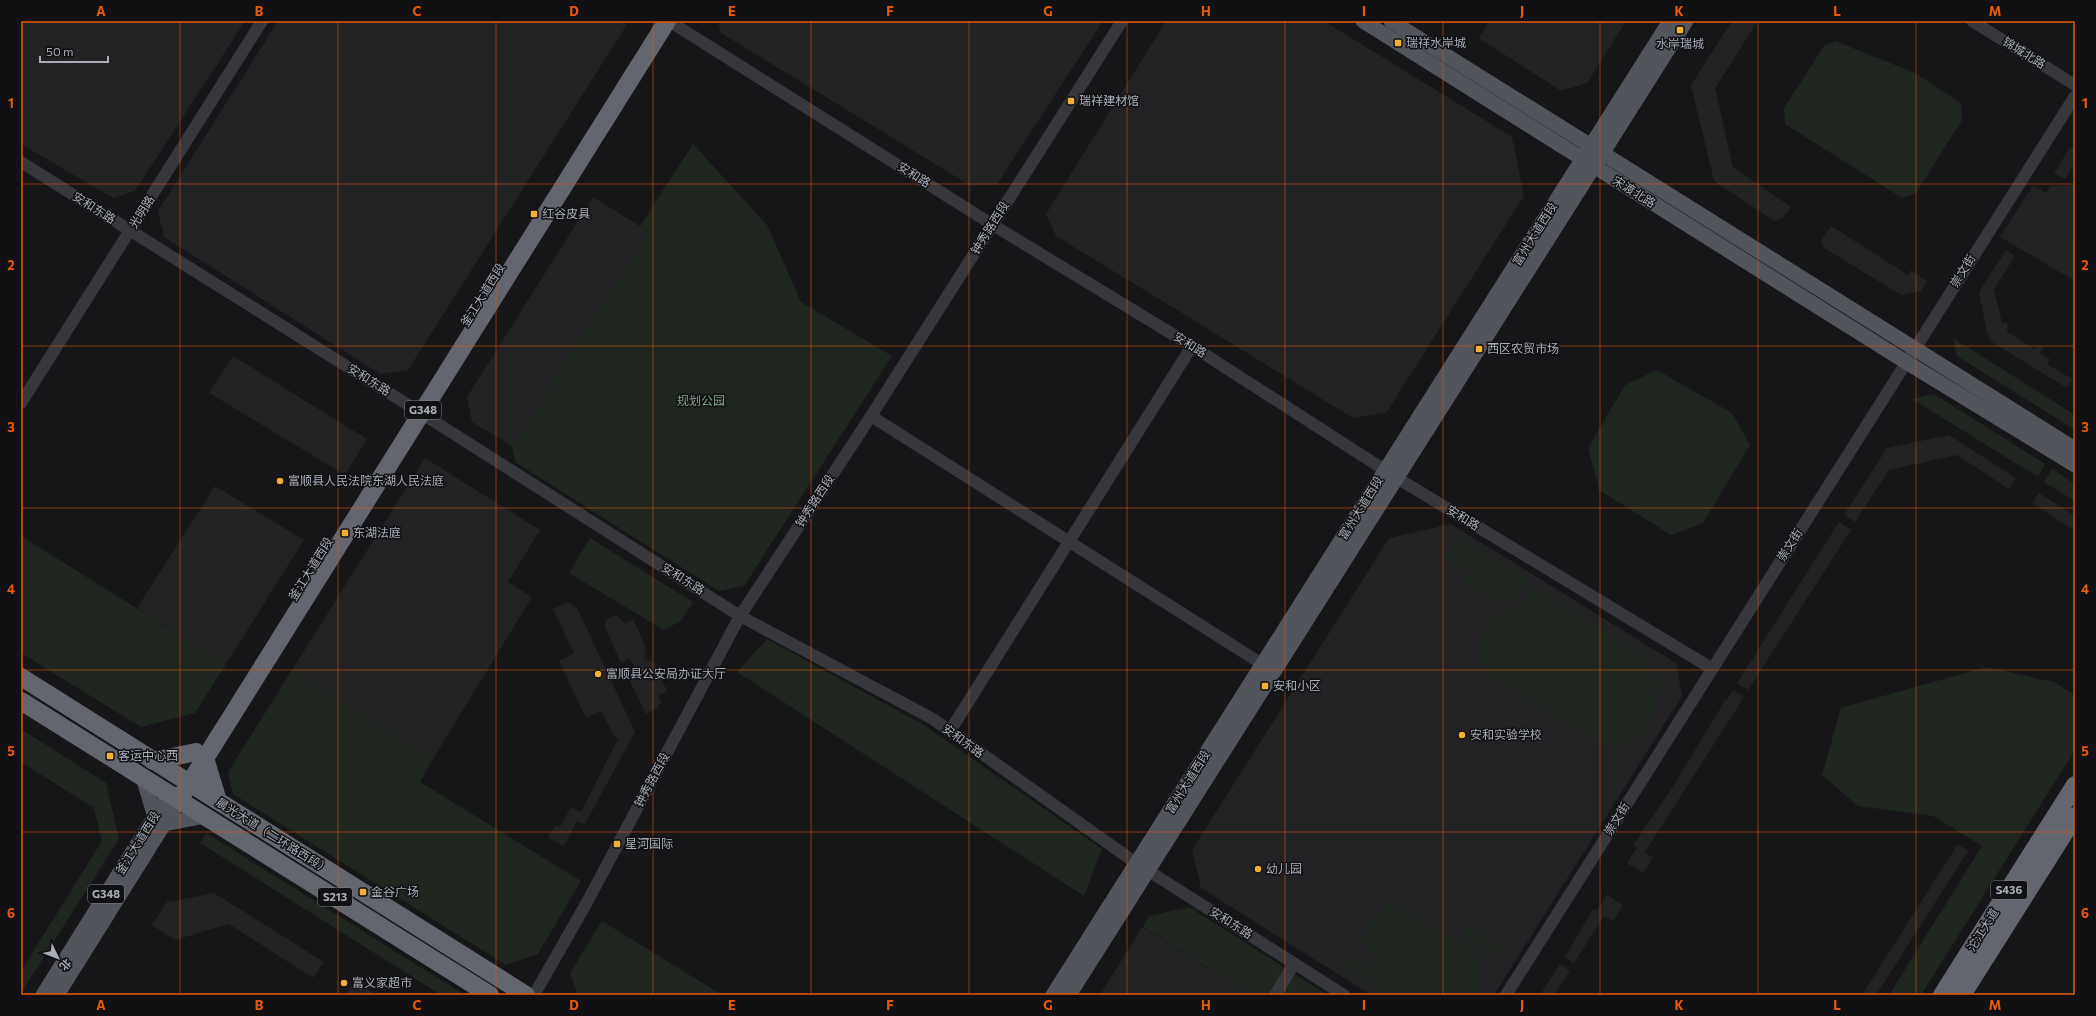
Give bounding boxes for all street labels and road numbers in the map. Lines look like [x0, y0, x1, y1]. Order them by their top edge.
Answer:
street label: 锦城北路 [2000, 33, 2049, 71]
street label: 安和路 [896, 159, 934, 190]
street label: 宋渡北路 [1610, 172, 1659, 210]
street label: 安和东路 [70, 188, 119, 226]
street label: 光明路 [126, 192, 157, 230]
street label: 钟秀路西段 [967, 198, 1011, 257]
street label: 富州大道西段 [1509, 199, 1559, 268]
street label: 崇文街 [1947, 251, 1978, 289]
street label: 釜江大道西段 [457, 260, 507, 329]
street label: 安和路 [1172, 329, 1210, 360]
street label: 安和东路 [345, 360, 394, 398]
road number: G348 [405, 401, 441, 419]
street label: 钟秀路西段 [792, 471, 836, 529]
street label: 富州大道西段 [1335, 473, 1385, 542]
street label: 安和路 [1444, 502, 1483, 532]
street label: 崇文街 [1773, 526, 1805, 563]
street label: 釜江大道西段 [285, 534, 335, 603]
street label: 安和东路 [659, 559, 708, 597]
street label: 安和东路 [940, 720, 987, 760]
street label: 富州大道西段 [1162, 747, 1212, 816]
street label: 钟秀路西段 [631, 750, 671, 809]
street label: 晨光大道（二环路西段） [214, 794, 333, 876]
street label: 崇文街 [1601, 799, 1632, 837]
street label: 釜江大道西段 [112, 808, 162, 877]
road number: S436 [1991, 881, 2027, 899]
road number: G348 [88, 885, 124, 903]
road number: S213 [318, 888, 352, 906]
street label: 安和东路 [1207, 903, 1256, 941]
street label: 沱江大道 [1963, 905, 2001, 954]

